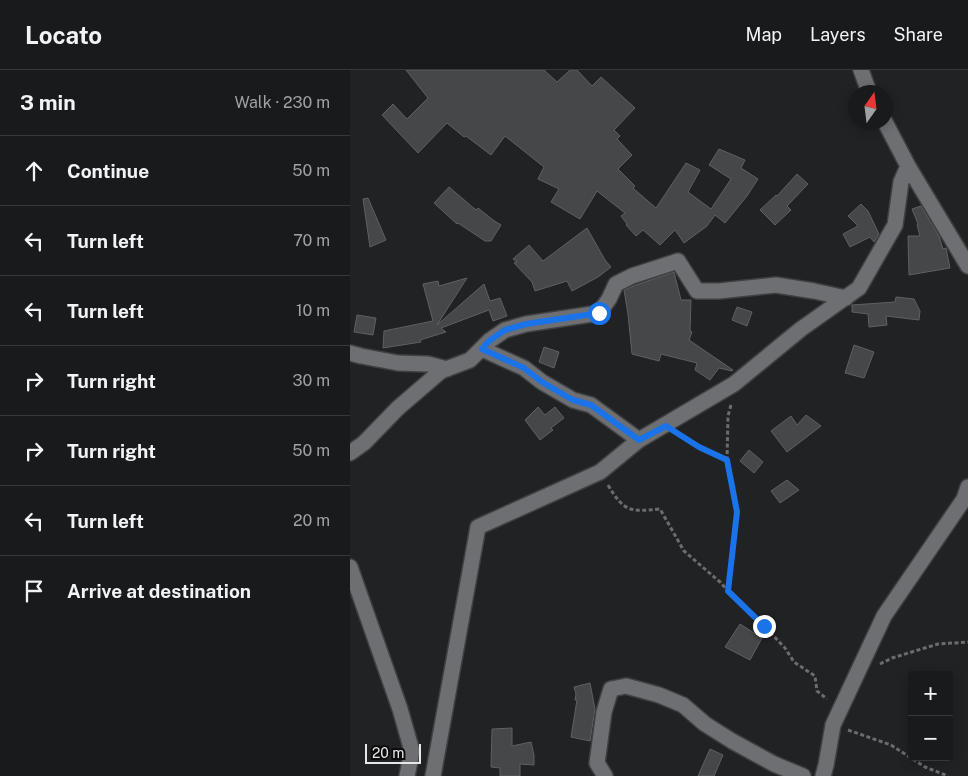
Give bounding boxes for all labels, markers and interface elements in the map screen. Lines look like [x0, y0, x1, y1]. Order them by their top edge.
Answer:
text: Locato [25, 21, 102, 49]
text: Map [746, 24, 782, 45]
text: Layers [810, 24, 866, 45]
text: Share [894, 24, 943, 45]
north arrow [848, 85, 893, 130]
text: 3 min [20, 90, 76, 115]
text: Walk · 230 m [234, 93, 330, 112]
icon: ahead [20, 157, 48, 185]
text: Continue [67, 160, 149, 182]
text: 50 m [292, 161, 330, 180]
icon: left [20, 227, 48, 255]
text: Turn left [67, 230, 144, 252]
text: 70 m [293, 231, 330, 250]
icon: left [20, 297, 48, 325]
text: Turn left [67, 300, 144, 322]
text: 10 m [296, 301, 330, 320]
route start [588, 302, 611, 325]
icon: right [20, 367, 48, 395]
text: Turn right [67, 370, 156, 392]
text: 30 m [293, 371, 330, 390]
icon: right [20, 437, 48, 465]
text: Turn right [67, 440, 156, 462]
text: 50 m [292, 441, 330, 460]
icon: left [20, 507, 48, 535]
text: Turn left [67, 510, 144, 532]
text: 20 m [293, 511, 330, 530]
icon: arrive [20, 577, 48, 605]
text: Arrive at destination [67, 580, 251, 602]
route end [753, 615, 776, 638]
map controls [908, 671, 953, 761]
button: + [908, 671, 953, 716]
button: − [908, 716, 953, 761]
scale bar [365, 741, 421, 764]
text: 20 m [372, 745, 404, 761]

